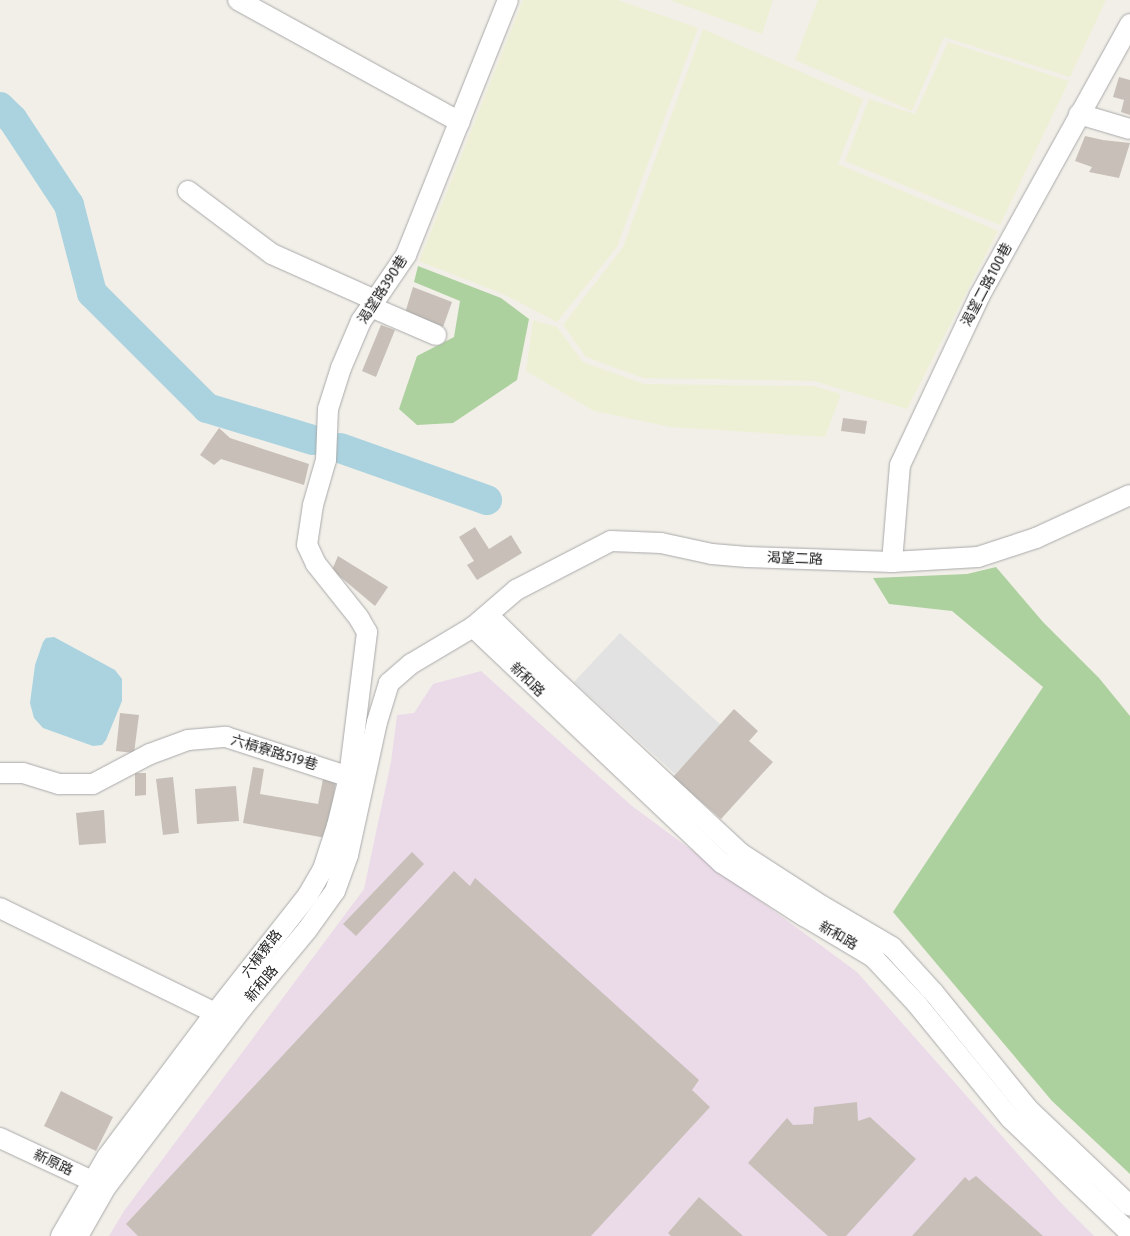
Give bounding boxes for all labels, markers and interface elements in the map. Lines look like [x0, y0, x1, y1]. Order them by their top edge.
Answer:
street label: 渴望二路100巷 [958, 241, 1016, 329]
street label: 渴望路390巷 [355, 253, 411, 327]
street label: 渴望二路 [767, 550, 823, 568]
street label: 新和路 [506, 659, 548, 701]
street label: 六槓寮路519巷 [229, 732, 319, 774]
street label: 新和路 [816, 918, 860, 954]
street label: 六槓寮路 [238, 927, 286, 981]
street label: 新和路 [242, 963, 282, 1005]
street label: 新原路 [30, 1147, 76, 1179]

